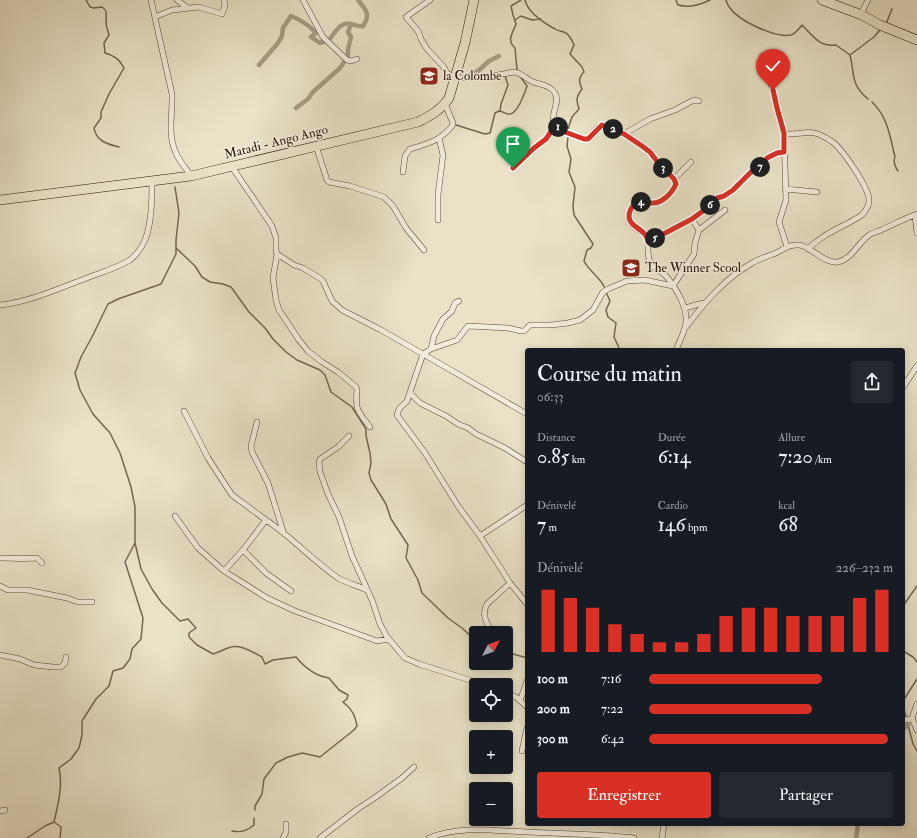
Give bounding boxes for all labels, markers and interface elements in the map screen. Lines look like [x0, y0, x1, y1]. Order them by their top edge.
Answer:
pin [756, 49, 790, 90]
icon: check [762, 55, 784, 77]
school or university icon: la Colombe [418, 65, 440, 87]
place label: la Colombe [443, 68, 502, 84]
pin: 1 [548, 117, 568, 137]
pin: 2 [603, 119, 623, 139]
text: 1 [556, 120, 560, 133]
street label: Matadi - Ango Ango [223, 121, 329, 163]
text: 2 [610, 122, 616, 135]
pin [496, 127, 530, 168]
icon: arrive [502, 133, 524, 155]
pin: 7 [750, 157, 770, 177]
pin: 3 [653, 158, 673, 178]
text: 7 [757, 160, 763, 173]
text: 3 [661, 161, 665, 174]
pin: 4 [631, 192, 651, 212]
text: 4 [638, 195, 644, 208]
pin: 6 [700, 195, 720, 215]
text: 6 [707, 198, 713, 211]
pin: 5 [645, 228, 665, 248]
text: 5 [653, 231, 657, 244]
school or university icon: The Winner Scool [620, 257, 642, 279]
place label: The Winner Scool [645, 260, 742, 276]
text: Course du matin [537, 360, 682, 388]
button: share [851, 361, 893, 403]
text: 06:33 [537, 389, 563, 405]
text: Distance [537, 431, 575, 444]
text: Durée [658, 431, 686, 444]
text: Allure [778, 431, 805, 444]
text: 0.85 [537, 444, 569, 469]
text: 6:14 [658, 444, 691, 469]
text: 7:20 [778, 444, 813, 469]
text: km [569, 453, 585, 466]
text: /km [813, 453, 832, 466]
text: Dénivelé [537, 499, 576, 512]
text: Cardio [658, 499, 688, 512]
text: kcal [778, 499, 795, 512]
text: 7 [537, 512, 546, 537]
text: 146 [658, 512, 686, 537]
text: 68 [778, 512, 798, 537]
text: m [546, 521, 557, 534]
text: bpm [686, 521, 707, 534]
text: Dénivelé [537, 560, 583, 576]
text: 226–232 m [836, 560, 893, 576]
north arrow [469, 626, 513, 670]
map controls [469, 626, 513, 826]
text: 100 m [537, 671, 568, 687]
text: 7:16 [601, 671, 621, 687]
button: locate [469, 678, 513, 722]
text: 200 m [537, 701, 570, 717]
text: 7:22 [601, 701, 623, 717]
button: + [469, 730, 513, 774]
text: 300 m [537, 731, 568, 747]
text: 6:42 [601, 731, 624, 747]
button: Enregistrer [537, 772, 711, 818]
button: Partager [719, 772, 893, 818]
button: − [469, 782, 513, 826]

